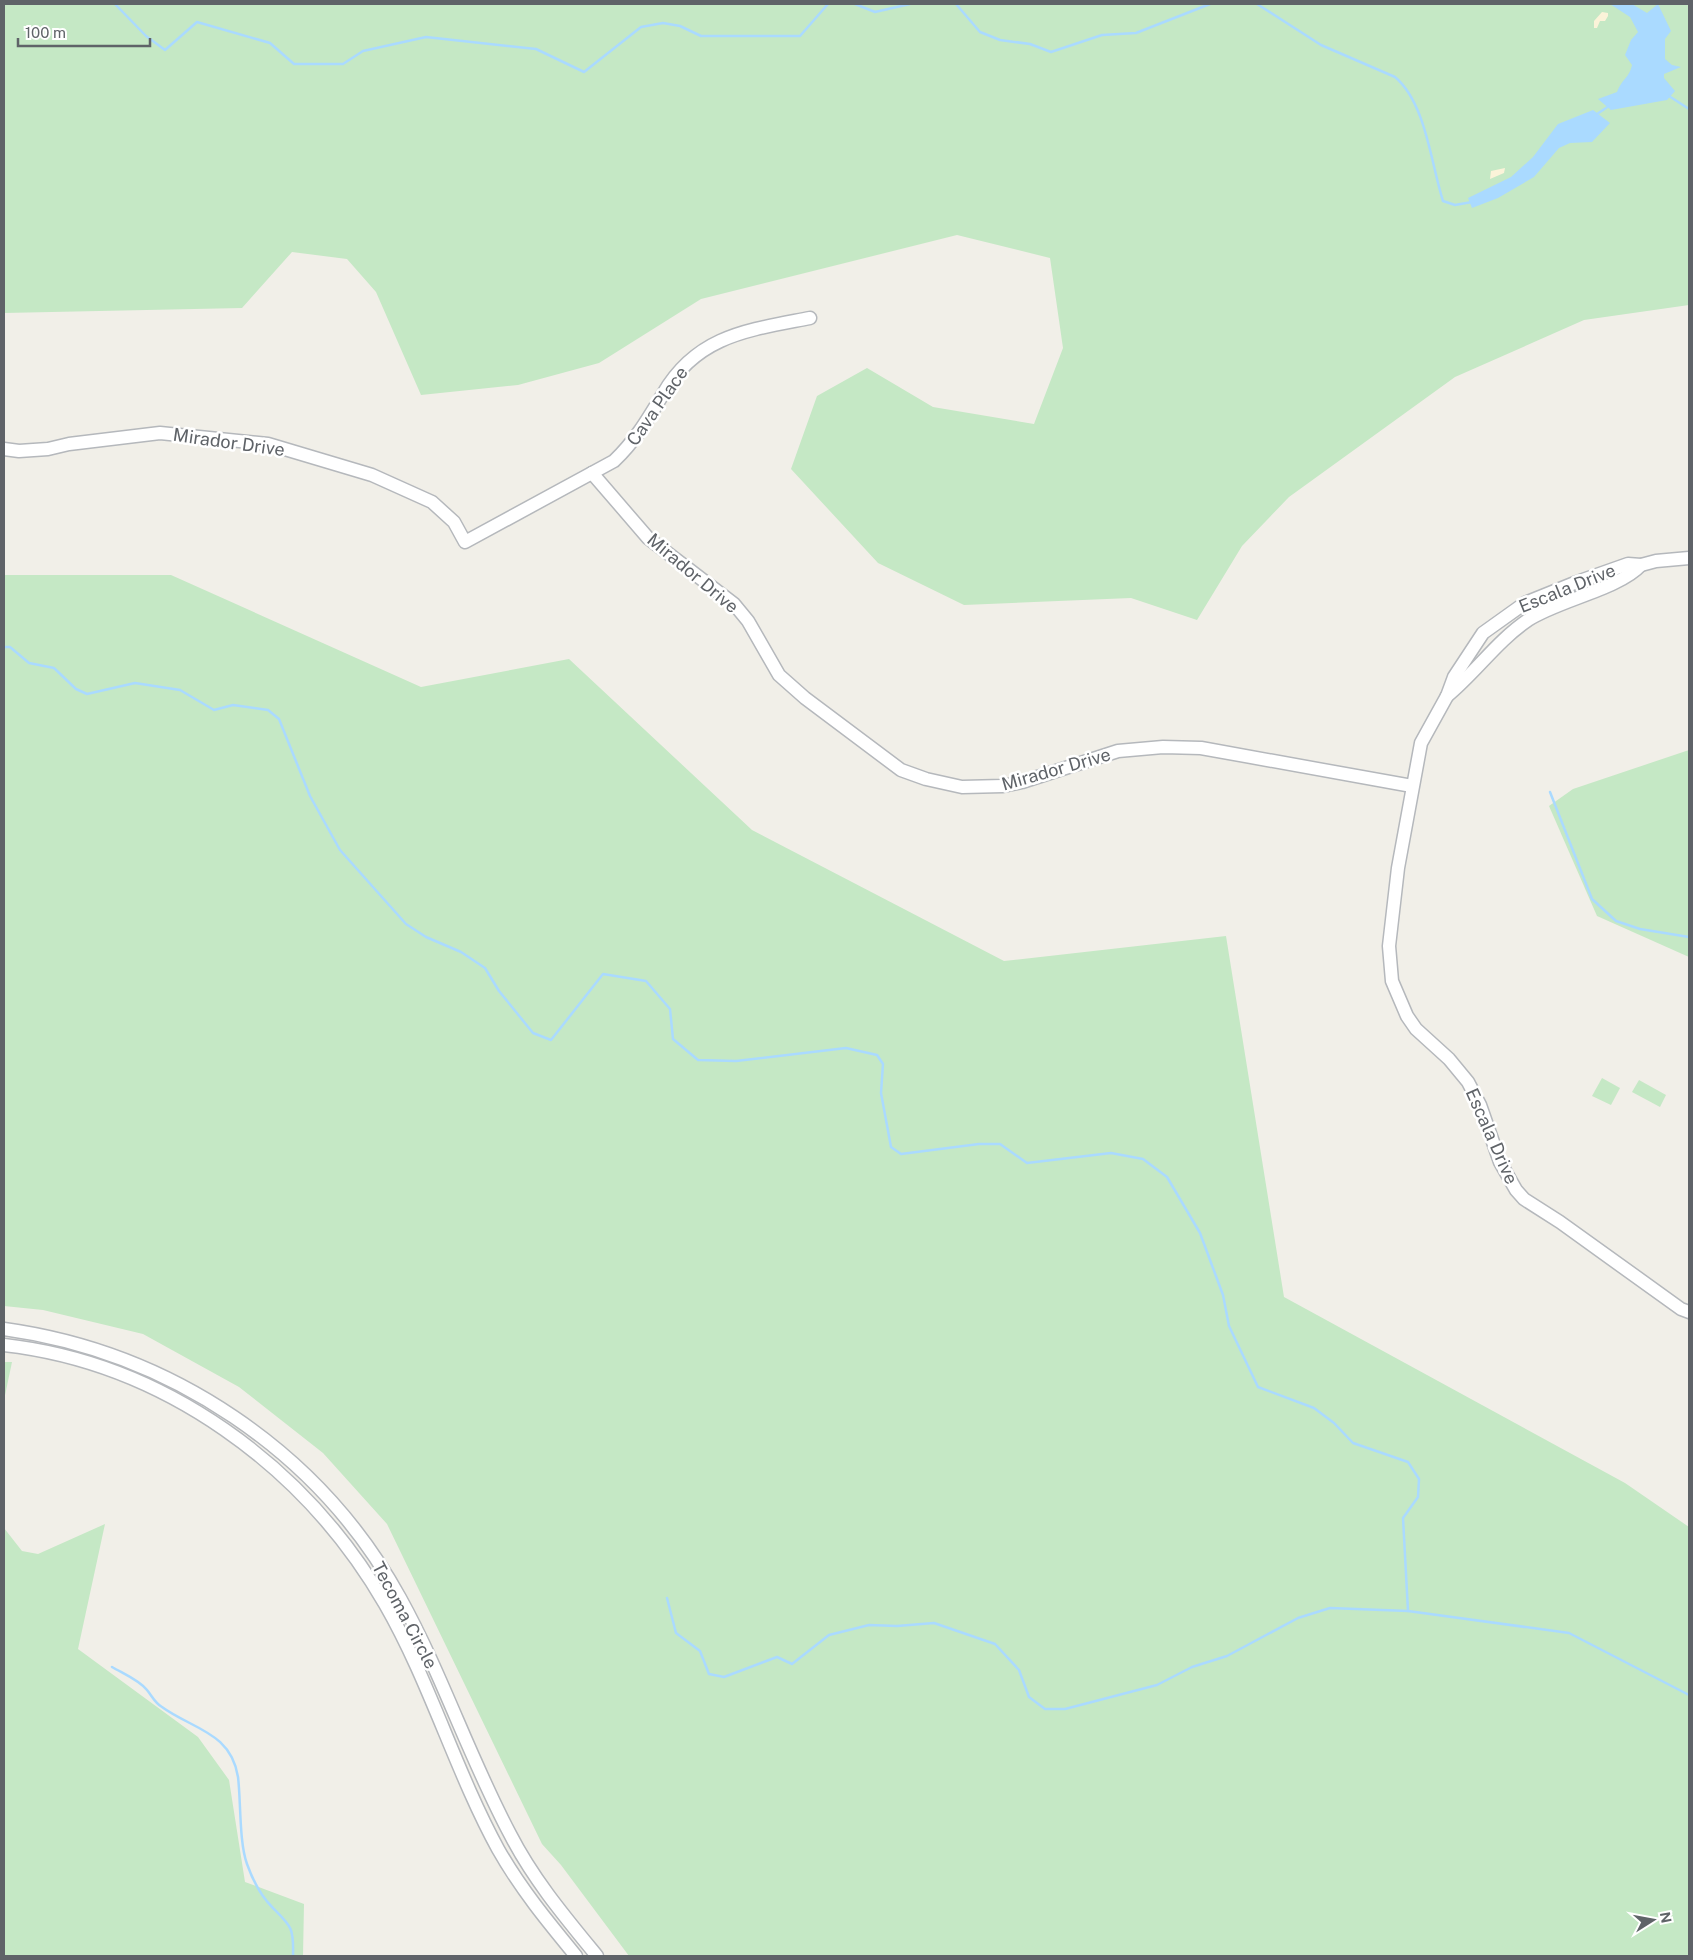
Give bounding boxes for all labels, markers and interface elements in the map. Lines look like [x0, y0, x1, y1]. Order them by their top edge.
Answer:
scale bar [18, 15, 150, 47]
text: 100 m [25, 24, 66, 41]
street label: Cava Place [622, 362, 692, 450]
street label: Mirador Drive [172, 424, 286, 460]
street label: Mirador Drive [643, 529, 743, 617]
street label: Escala Drive [1516, 559, 1618, 617]
street label: Mirador Drive [999, 743, 1113, 795]
street label: Escala Drive [1462, 1085, 1522, 1187]
street label: Tecoma Circle [368, 1558, 442, 1672]
north arrow [1628, 1895, 1678, 1945]
text: N [1657, 1911, 1675, 1924]

